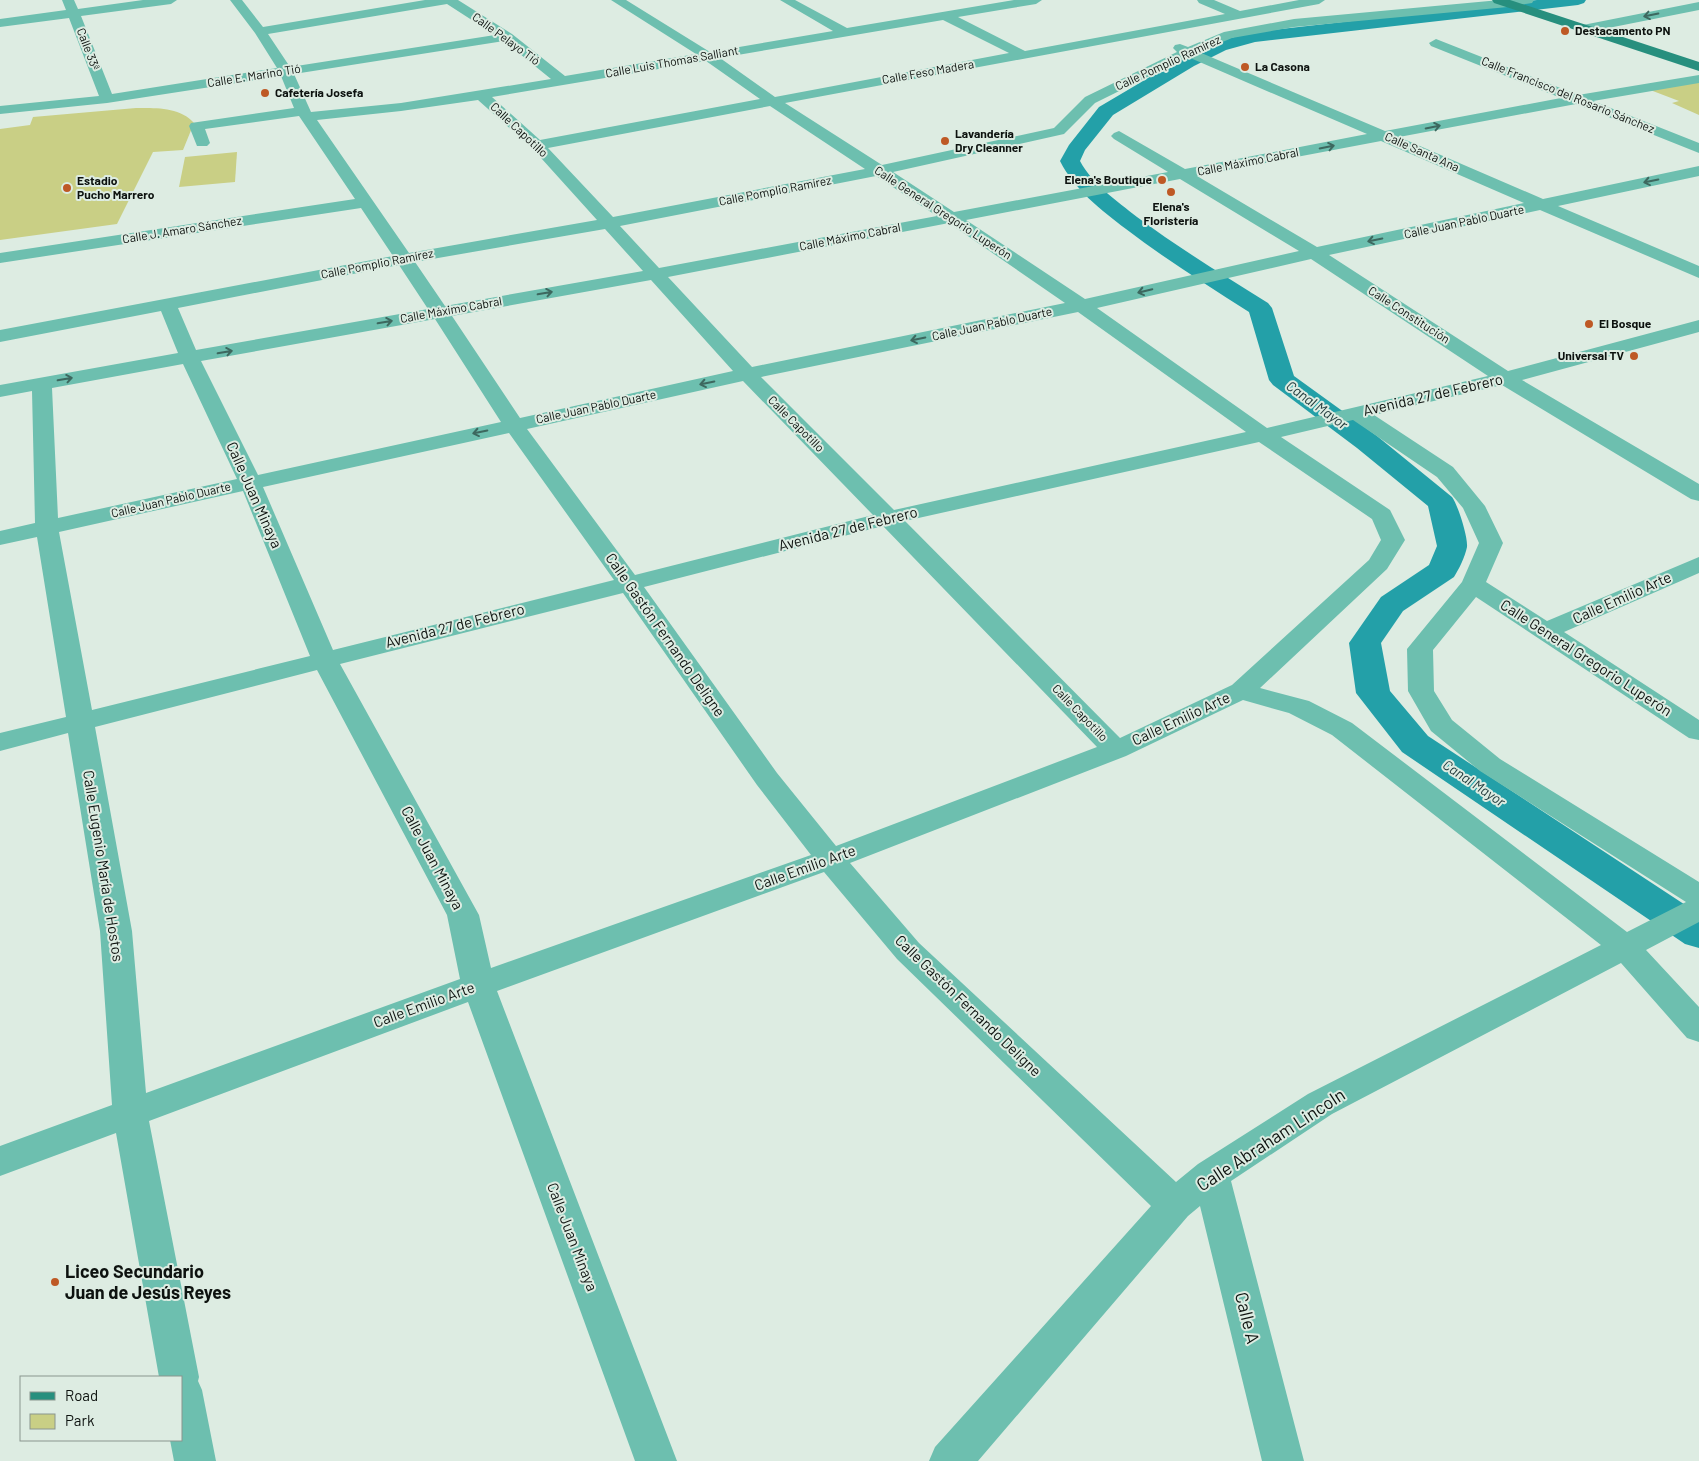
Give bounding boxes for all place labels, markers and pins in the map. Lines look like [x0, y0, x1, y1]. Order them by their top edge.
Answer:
place label: Destacamento PN [1575, 23, 1670, 37]
marker: Destacamento PN [1559, 25, 1571, 37]
place label: La Casona [1255, 59, 1310, 73]
marker: La Casona [1239, 61, 1251, 73]
place label: Cafetería Josefa [275, 85, 363, 99]
marker: Cafetería Josefa [259, 87, 271, 99]
place label: Lavandería Dry Cleanner [955, 126, 1023, 154]
marker: Lavandería Dry Cleanner [939, 135, 951, 147]
place label: Elena's Boutique [1065, 172, 1152, 186]
place label: Estadio Pucho Marrero [77, 173, 155, 201]
marker: Elena's Boutique [1156, 174, 1168, 186]
marker: Estadio Pucho Marrero [61, 182, 73, 194]
marker: Elena's Floristería [1165, 186, 1177, 198]
place label: Elena's Floristería [1144, 199, 1198, 227]
place label: El Bosque [1599, 316, 1652, 330]
marker: El Bosque [1583, 318, 1595, 330]
place label: Universal TV [1558, 348, 1625, 362]
marker: Universal TV [1628, 350, 1640, 362]
place label: Liceo Secundario Juan de Jesús Reyes [65, 1260, 231, 1303]
marker: Liceo Secundario Juan de Jesús Reyes [49, 1276, 61, 1288]

